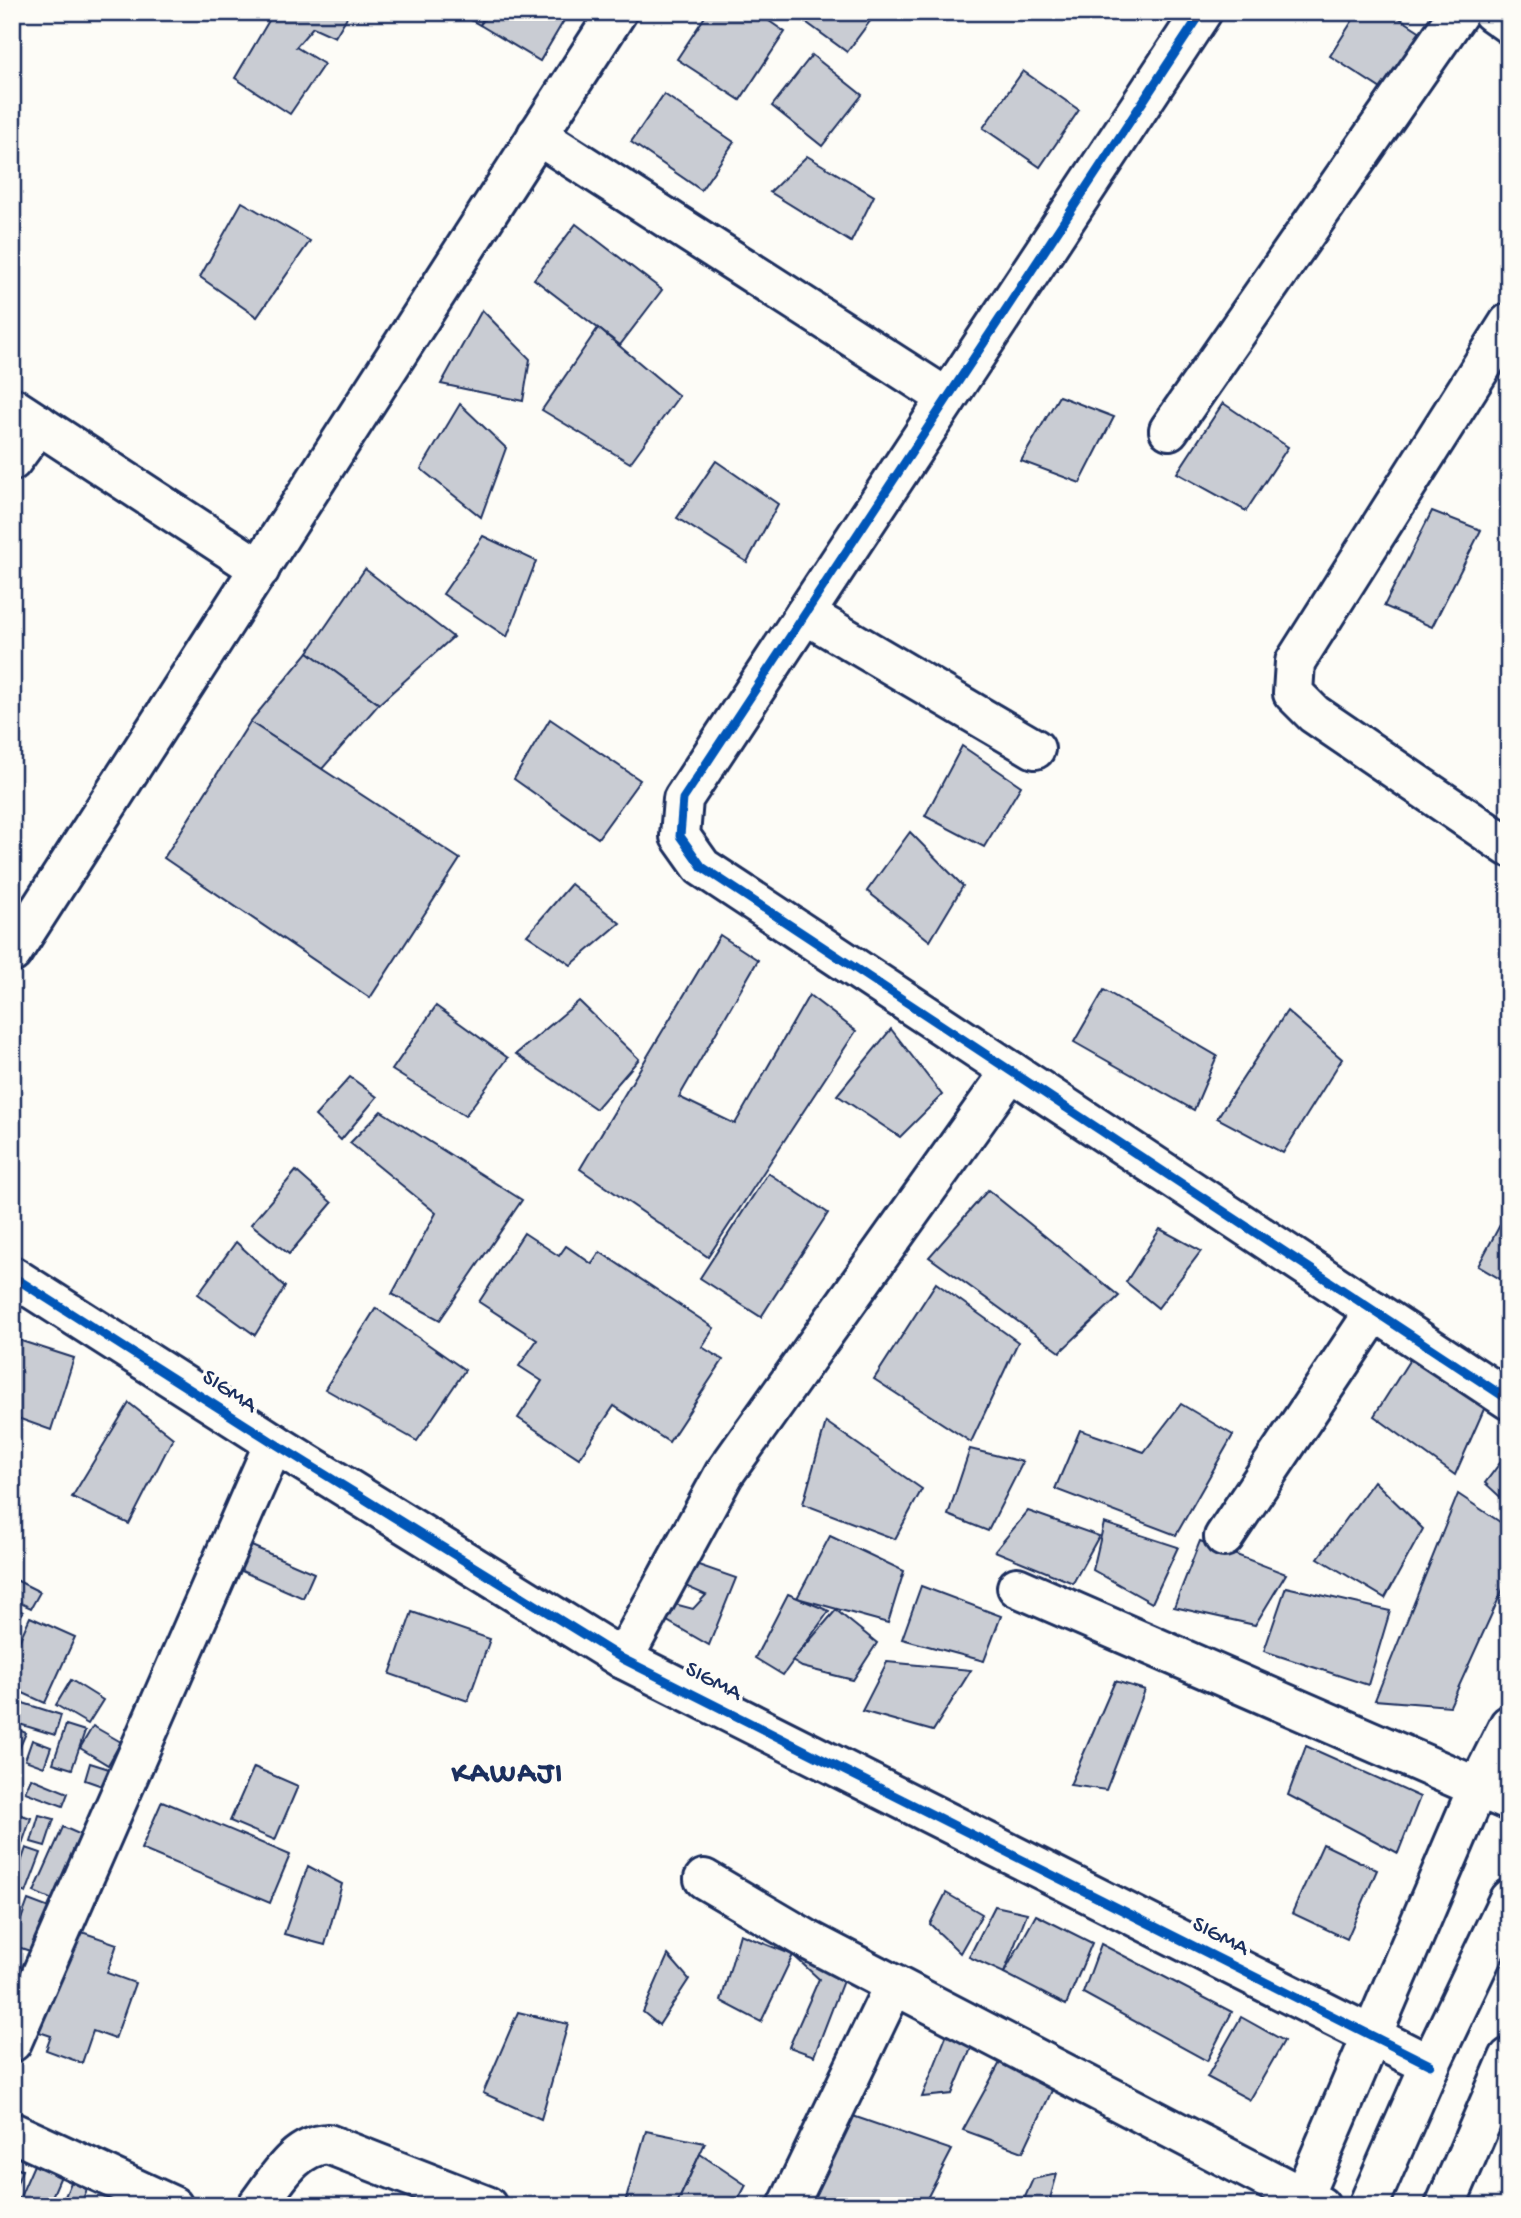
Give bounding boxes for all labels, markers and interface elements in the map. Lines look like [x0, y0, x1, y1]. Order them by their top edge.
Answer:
street label: SIGMA [196, 1364, 263, 1421]
street label: SIGMA [680, 1656, 747, 1708]
district label: KAWAJI [451, 1758, 564, 1793]
street label: SIGMA [1187, 1911, 1254, 1963]

